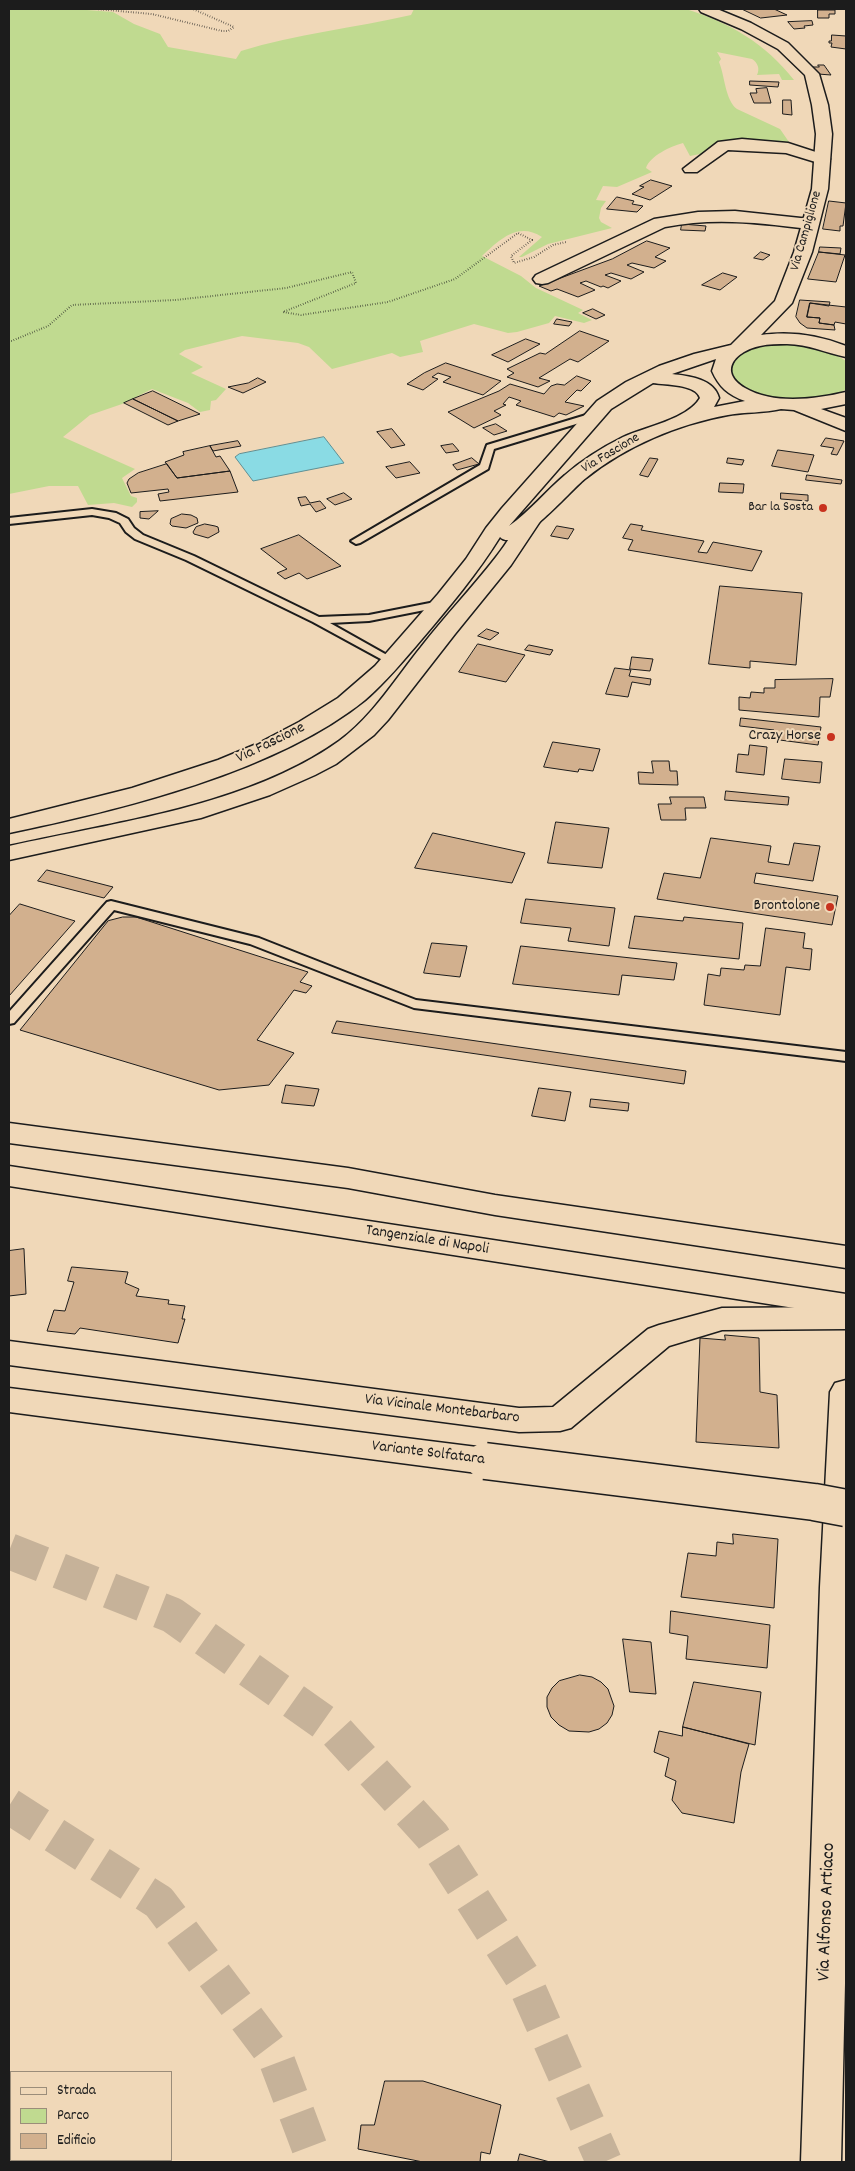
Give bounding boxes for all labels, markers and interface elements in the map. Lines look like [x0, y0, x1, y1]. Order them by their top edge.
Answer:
street label: Via Campiglione [788, 189, 826, 273]
street label: Via Fascione [579, 430, 643, 478]
place label: Bar la Sosta [748, 500, 813, 516]
marker: Bar la Sosta [817, 502, 829, 514]
street label: Via Fascione [234, 719, 308, 769]
place label: Crazy Horse [748, 727, 821, 747]
marker: Crazy Horse [825, 731, 837, 743]
place label: Brontolone [754, 897, 820, 917]
marker: Brontolone [824, 901, 836, 913]
street label: Tangenziale di Napoli [364, 1222, 490, 1260]
street label: Via Vicinale Montebarbaro [363, 1391, 521, 1429]
street label: Variante Solfatara [370, 1438, 486, 1470]
street label: Via Alfonso Artiaco [814, 1842, 842, 1982]
legend [10, 2071, 172, 2161]
text: Strada [57, 2080, 96, 2102]
text: Parco [57, 2105, 89, 2127]
text: Edificio [57, 2130, 96, 2152]

